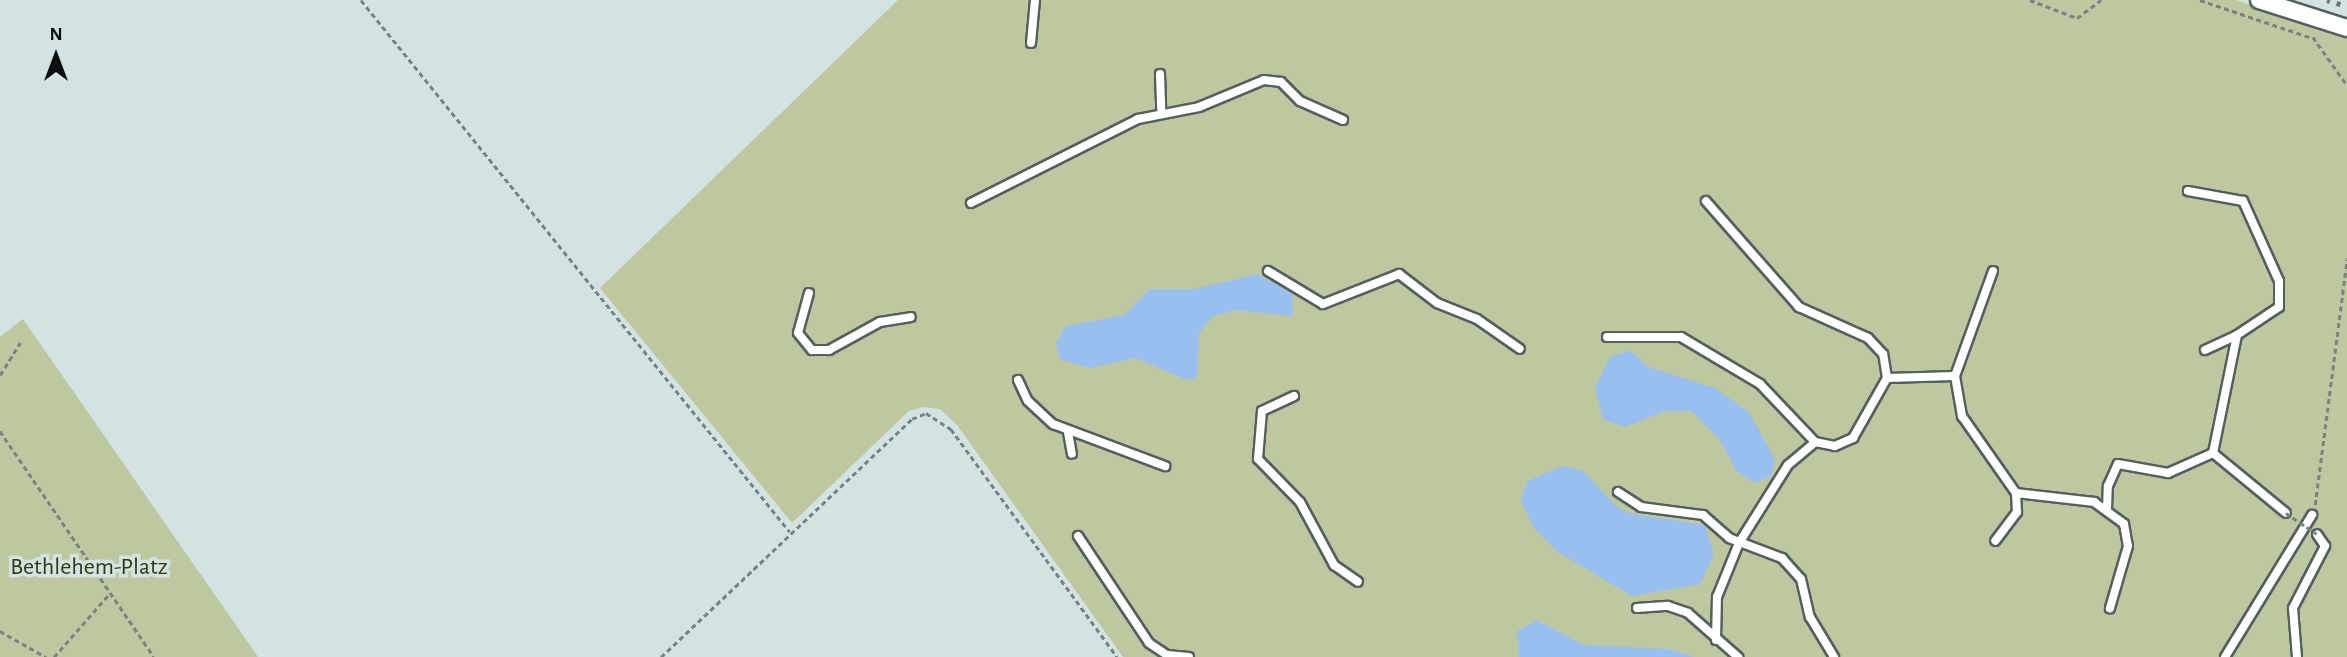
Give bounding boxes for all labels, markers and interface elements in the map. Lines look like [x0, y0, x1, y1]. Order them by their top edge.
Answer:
north arrow [21, 21, 91, 91]
text: N [49, 25, 63, 44]
park label: Bethlehem-Platz [10, 554, 168, 582]

